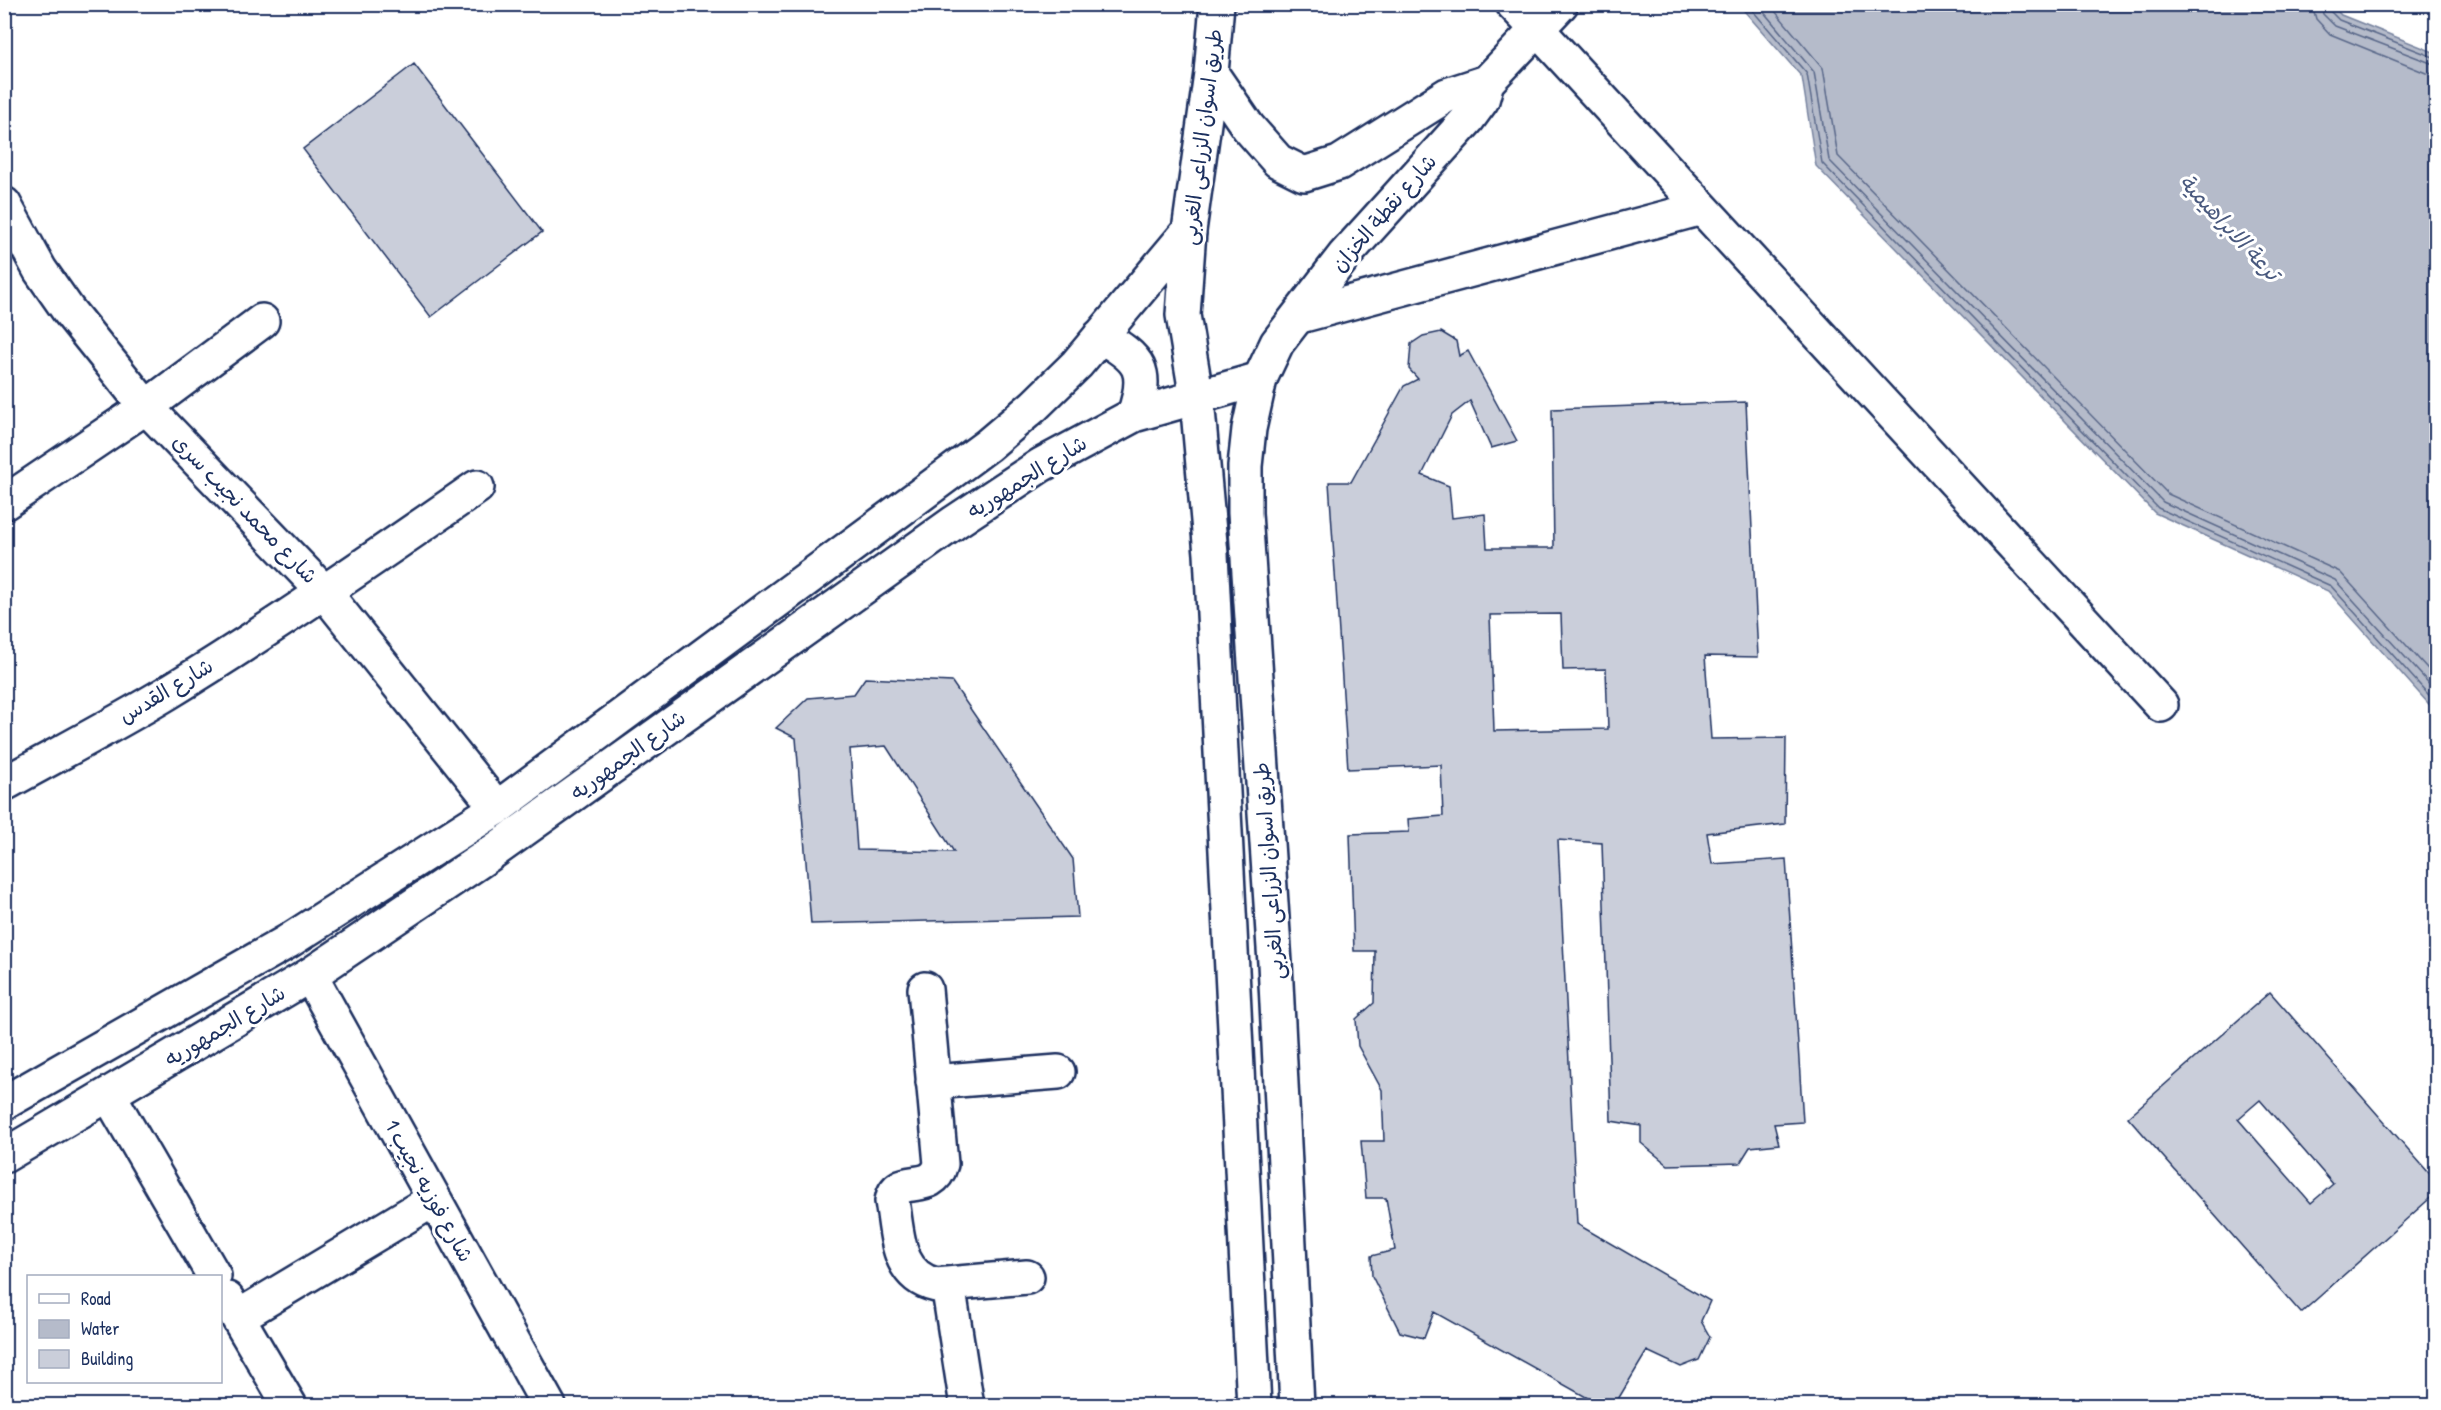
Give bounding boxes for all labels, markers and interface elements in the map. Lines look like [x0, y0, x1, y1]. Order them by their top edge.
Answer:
street label: طريق اسوان الزراعى الغربى [1174, 27, 1229, 247]
street label: شارع نقطة الخزان [1324, 148, 1444, 278]
water label: ترعة الابراهيمية [2173, 167, 2290, 289]
street label: شارع محمد نجيب سرى [166, 428, 324, 590]
street label: شارع الجمهوريه [961, 428, 1093, 526]
street label: شارع القدس [113, 651, 219, 731]
street label: شارع الجمهوريه [564, 703, 692, 807]
street label: طريق اسوان الزراعى الغربى [1246, 761, 1291, 981]
street label: شارع الجمهوريه [159, 978, 291, 1074]
street label: شارع فوزيه نجيب 1 [377, 1114, 481, 1268]
legend [27, 1275, 222, 1383]
text: Road [81, 1286, 111, 1311]
text: Water [81, 1316, 119, 1341]
text: Building [81, 1346, 133, 1371]

